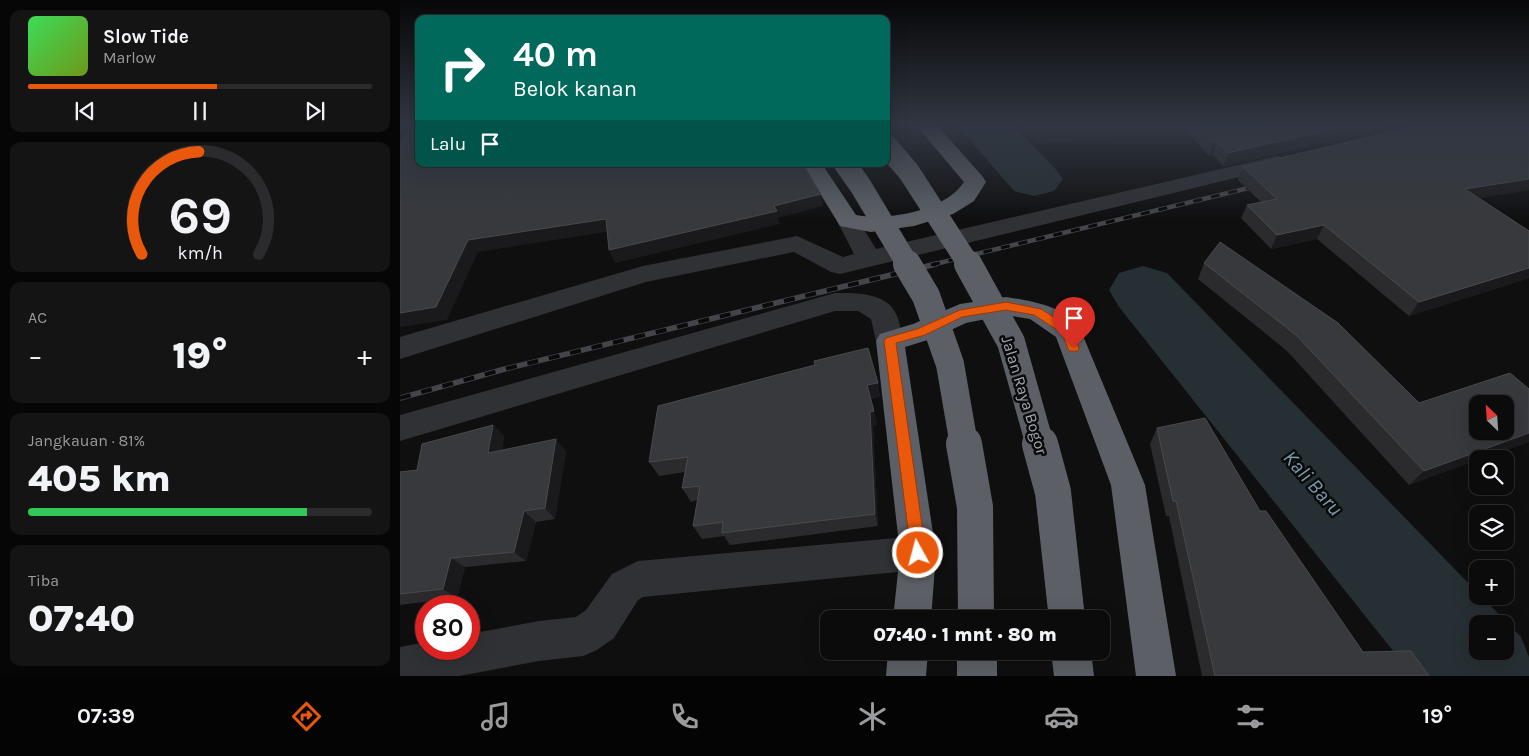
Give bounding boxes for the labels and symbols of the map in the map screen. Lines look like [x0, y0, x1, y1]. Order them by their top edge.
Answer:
pin [1053, 297, 1095, 348]
street label: Jalan Raya Bogor [997, 334, 1052, 457]
north arrow [1469, 395, 1514, 440]
water label: Kali Baru [1278, 445, 1348, 521]
position arrow [891, 526, 943, 578]
speed limit sign: 80 [415, 595, 480, 660]

